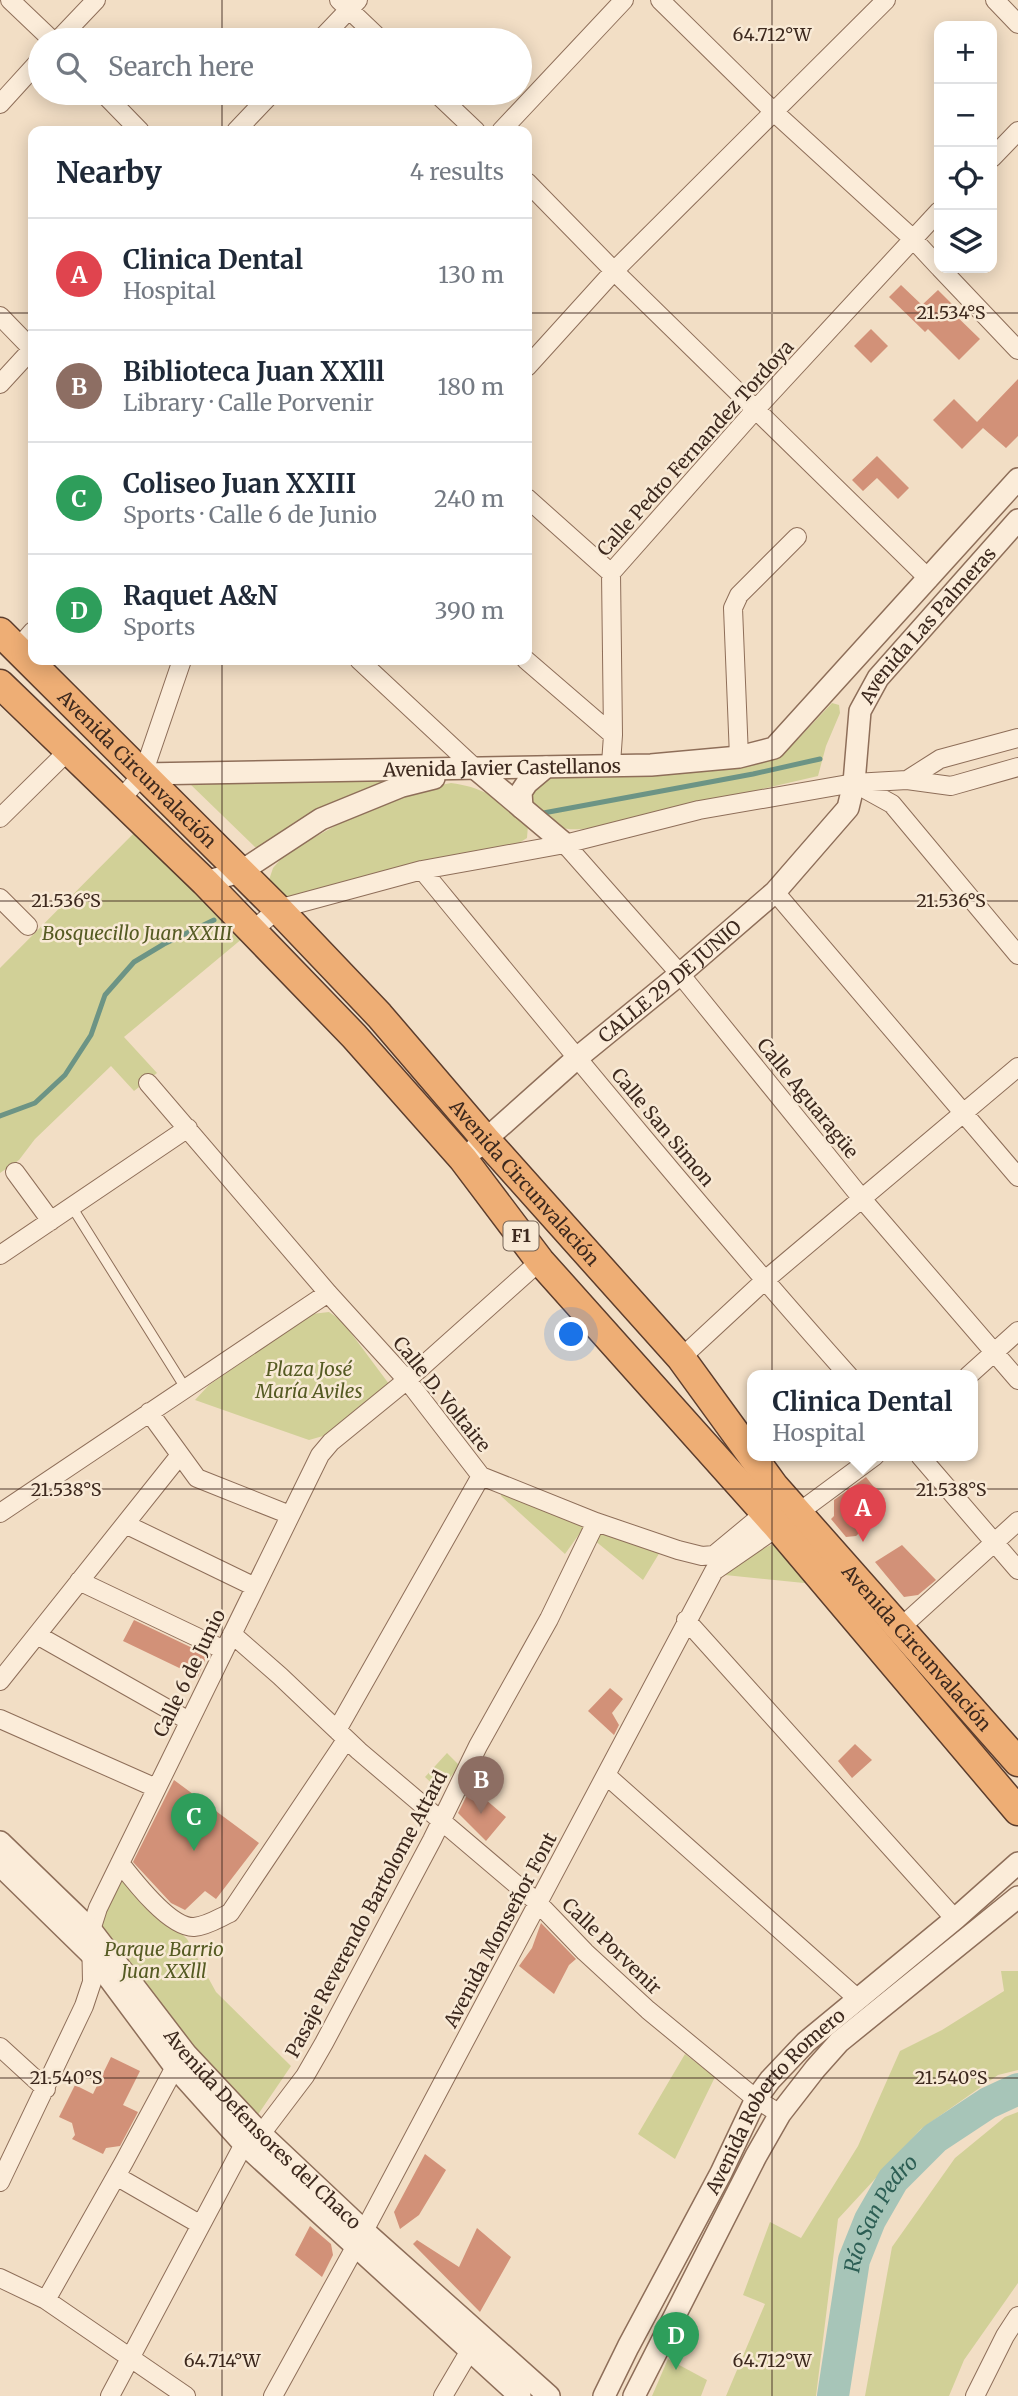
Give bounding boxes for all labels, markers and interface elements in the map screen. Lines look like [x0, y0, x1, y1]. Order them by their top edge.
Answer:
map controls [934, 21, 997, 273]
button: + [934, 21, 997, 84]
text: 64.712°W [733, 23, 812, 46]
search box [28, 28, 532, 105]
icon: search [52, 48, 90, 86]
text: Search here [108, 50, 254, 83]
button: − [934, 84, 997, 147]
button: locate [934, 147, 997, 210]
text: Nearby [56, 153, 162, 191]
text: 4 results [410, 157, 504, 186]
button: layers [934, 210, 997, 273]
text: Clinica Dental [123, 243, 303, 276]
text: A [71, 260, 87, 289]
text: 130 m [438, 260, 504, 289]
text: Hospital [123, 276, 216, 305]
text: 21.534°S [916, 301, 986, 324]
street label: Calle Pedro Fernandez Tordoya [592, 335, 798, 561]
text: Biblioteca Juan XXlll [123, 355, 384, 388]
text: B [71, 372, 87, 401]
text: 180 m [438, 372, 504, 401]
text: Library · Calle Porvenir [123, 388, 374, 417]
text: Coliseo Juan XXIII [123, 467, 356, 500]
text: C [71, 484, 87, 513]
text: 240 m [434, 484, 504, 513]
text: Sports · Calle 6 de Junio [123, 500, 377, 529]
street label: Avenida Las Palmeras [854, 542, 1001, 709]
text: Raquet A&N [123, 579, 278, 612]
text: D [70, 596, 88, 625]
text: 390 m [434, 596, 504, 625]
text: Sports [123, 612, 195, 641]
street label: Avenida Circunvalación [52, 684, 222, 853]
street label: Avenida Javier Castellanos [382, 754, 621, 782]
text: 21.536°S [31, 889, 101, 912]
text: 21.536°S [916, 889, 986, 912]
street label: CALLE 29 DE JUNIO [593, 914, 746, 1048]
park label: Bosquecillo Juan XXIII [42, 921, 233, 945]
street label: Calle Aguaragüe [752, 1033, 864, 1163]
street label: Calle San Simon [606, 1063, 720, 1192]
street label: Avenida Circunvalación [444, 1094, 605, 1271]
road number: F1 [504, 1222, 538, 1251]
your location [554, 1317, 588, 1351]
street label: Calle D. Voltaire [388, 1331, 496, 1457]
park label: Plaza José María Aviles [255, 1357, 362, 1403]
popup [747, 1370, 978, 1461]
text: Clinica Dental [773, 1385, 952, 1418]
text: Hospital [773, 1418, 865, 1447]
text: 21.538°S [31, 1478, 102, 1501]
text: 21.538°S [916, 1478, 987, 1501]
pin: A [840, 1484, 886, 1542]
street label: Avenida Circunvalación [836, 1559, 997, 1736]
street label: Calle 6 de Junio [148, 1605, 230, 1741]
pin: B [458, 1756, 504, 1814]
street label: Pasaje Reverendo Bartolome Attard [280, 1766, 452, 2062]
pin: C [171, 1793, 217, 1851]
street label: Avenida Monseñor Font [438, 1828, 562, 2033]
street label: Calle Porvenir [557, 1893, 667, 2000]
park label: Parque Barrio Juan XXlll [104, 1937, 224, 1983]
street label: Avenida Roberto Romero [699, 2003, 850, 2199]
street label: Avenida Defensores del Chaco [158, 2023, 366, 2234]
text: 21.540°S [30, 2066, 103, 2089]
text: 21.540°S [915, 2066, 988, 2089]
water label: Río San Pedro [838, 2149, 924, 2274]
pin: D [653, 2312, 699, 2370]
text: 64.714°W [184, 2349, 261, 2372]
text: 64.712°W [733, 2349, 812, 2372]

